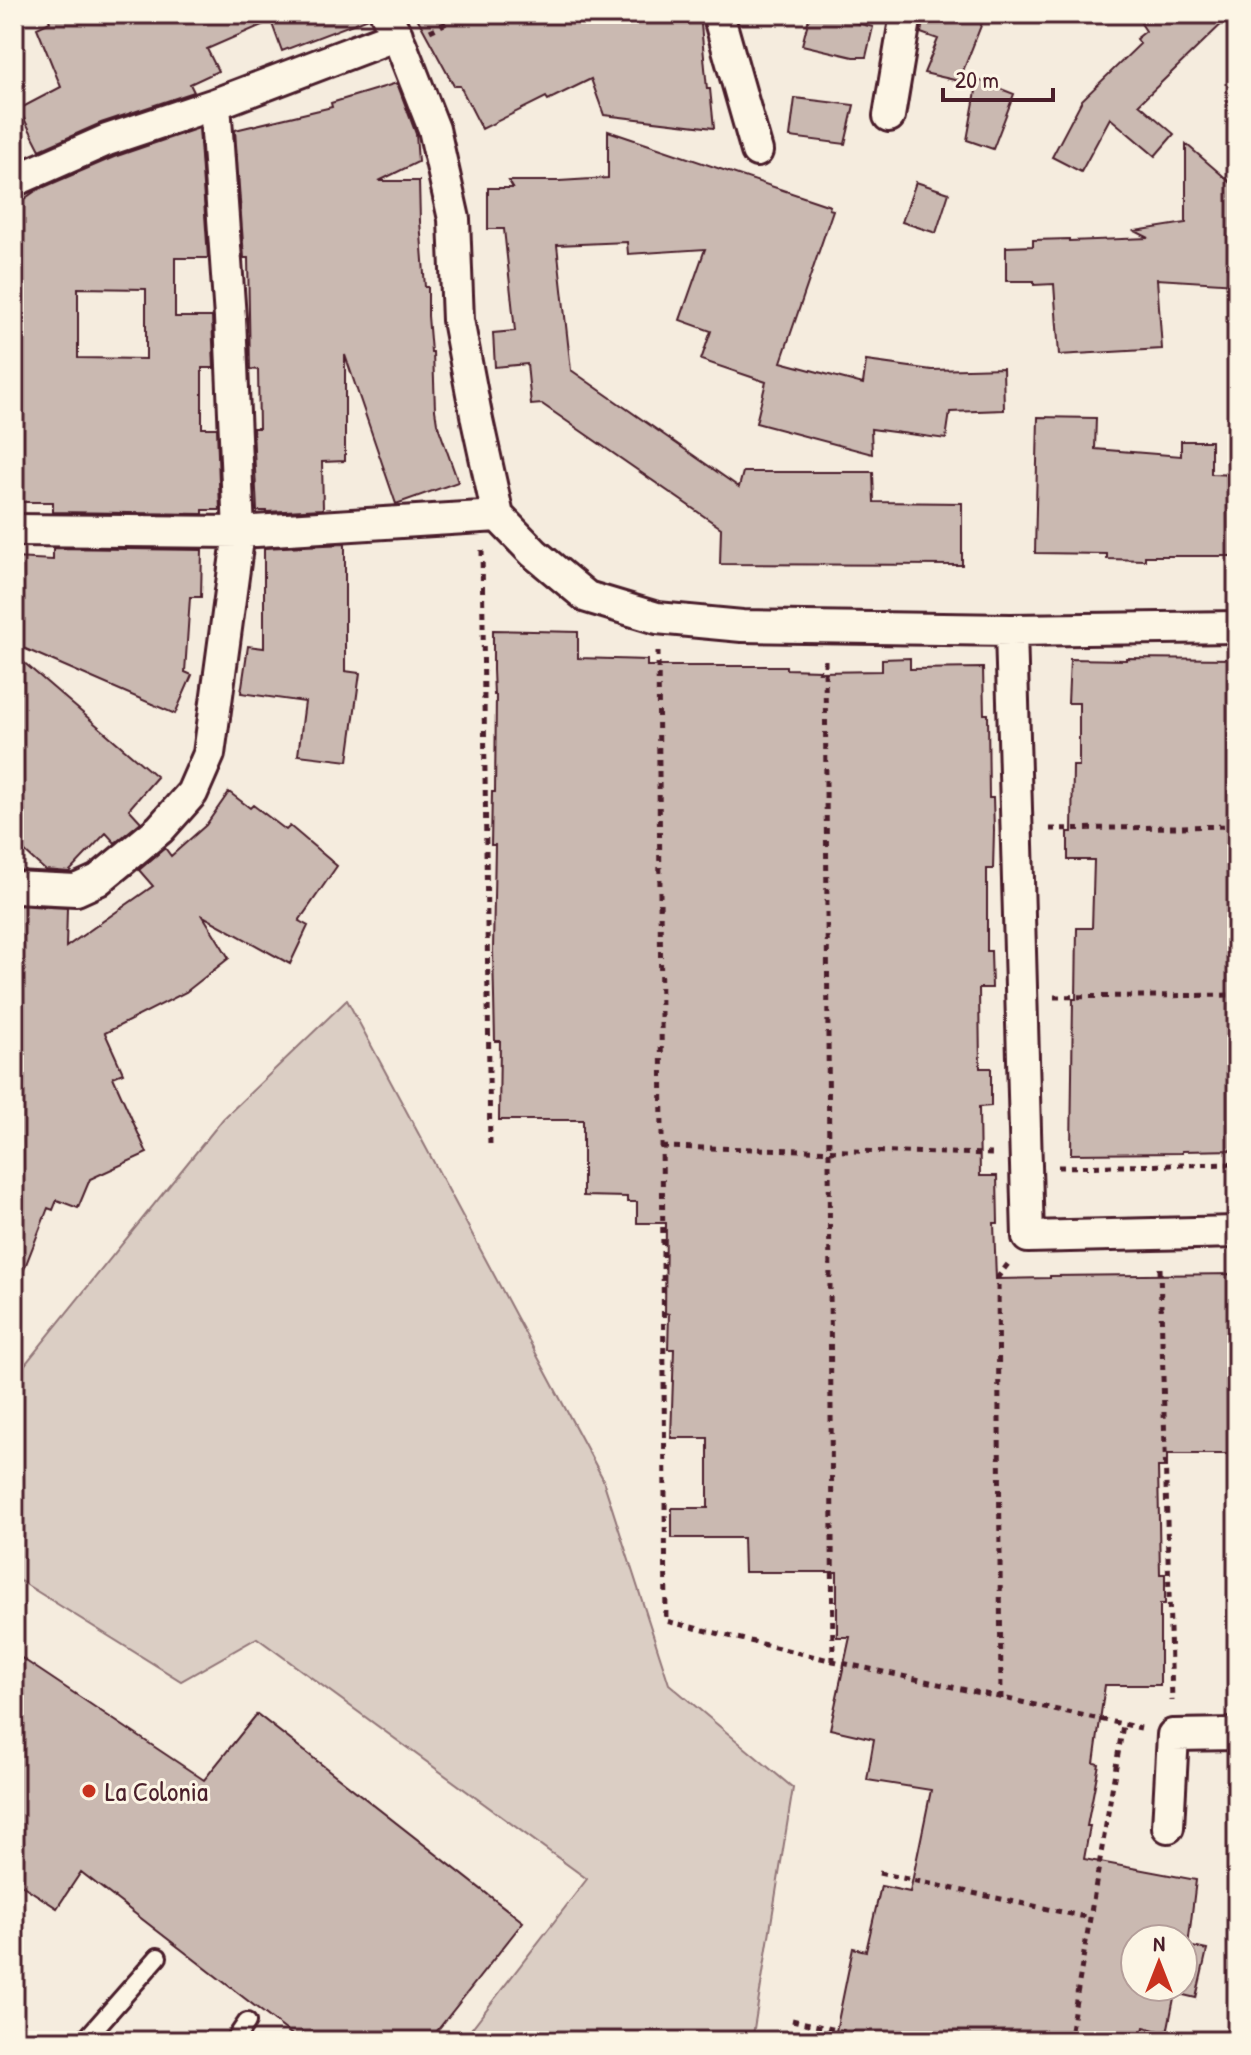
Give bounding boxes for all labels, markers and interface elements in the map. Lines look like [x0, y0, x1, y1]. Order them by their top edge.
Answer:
scale bar [943, 52, 1053, 102]
text: 20 m [955, 63, 999, 95]
place label: La Colonia [105, 1772, 208, 1810]
marker: La Colonia [80, 1782, 98, 1800]
north arrow [1119, 1923, 1199, 2003]
text: N [1153, 1928, 1165, 1958]

